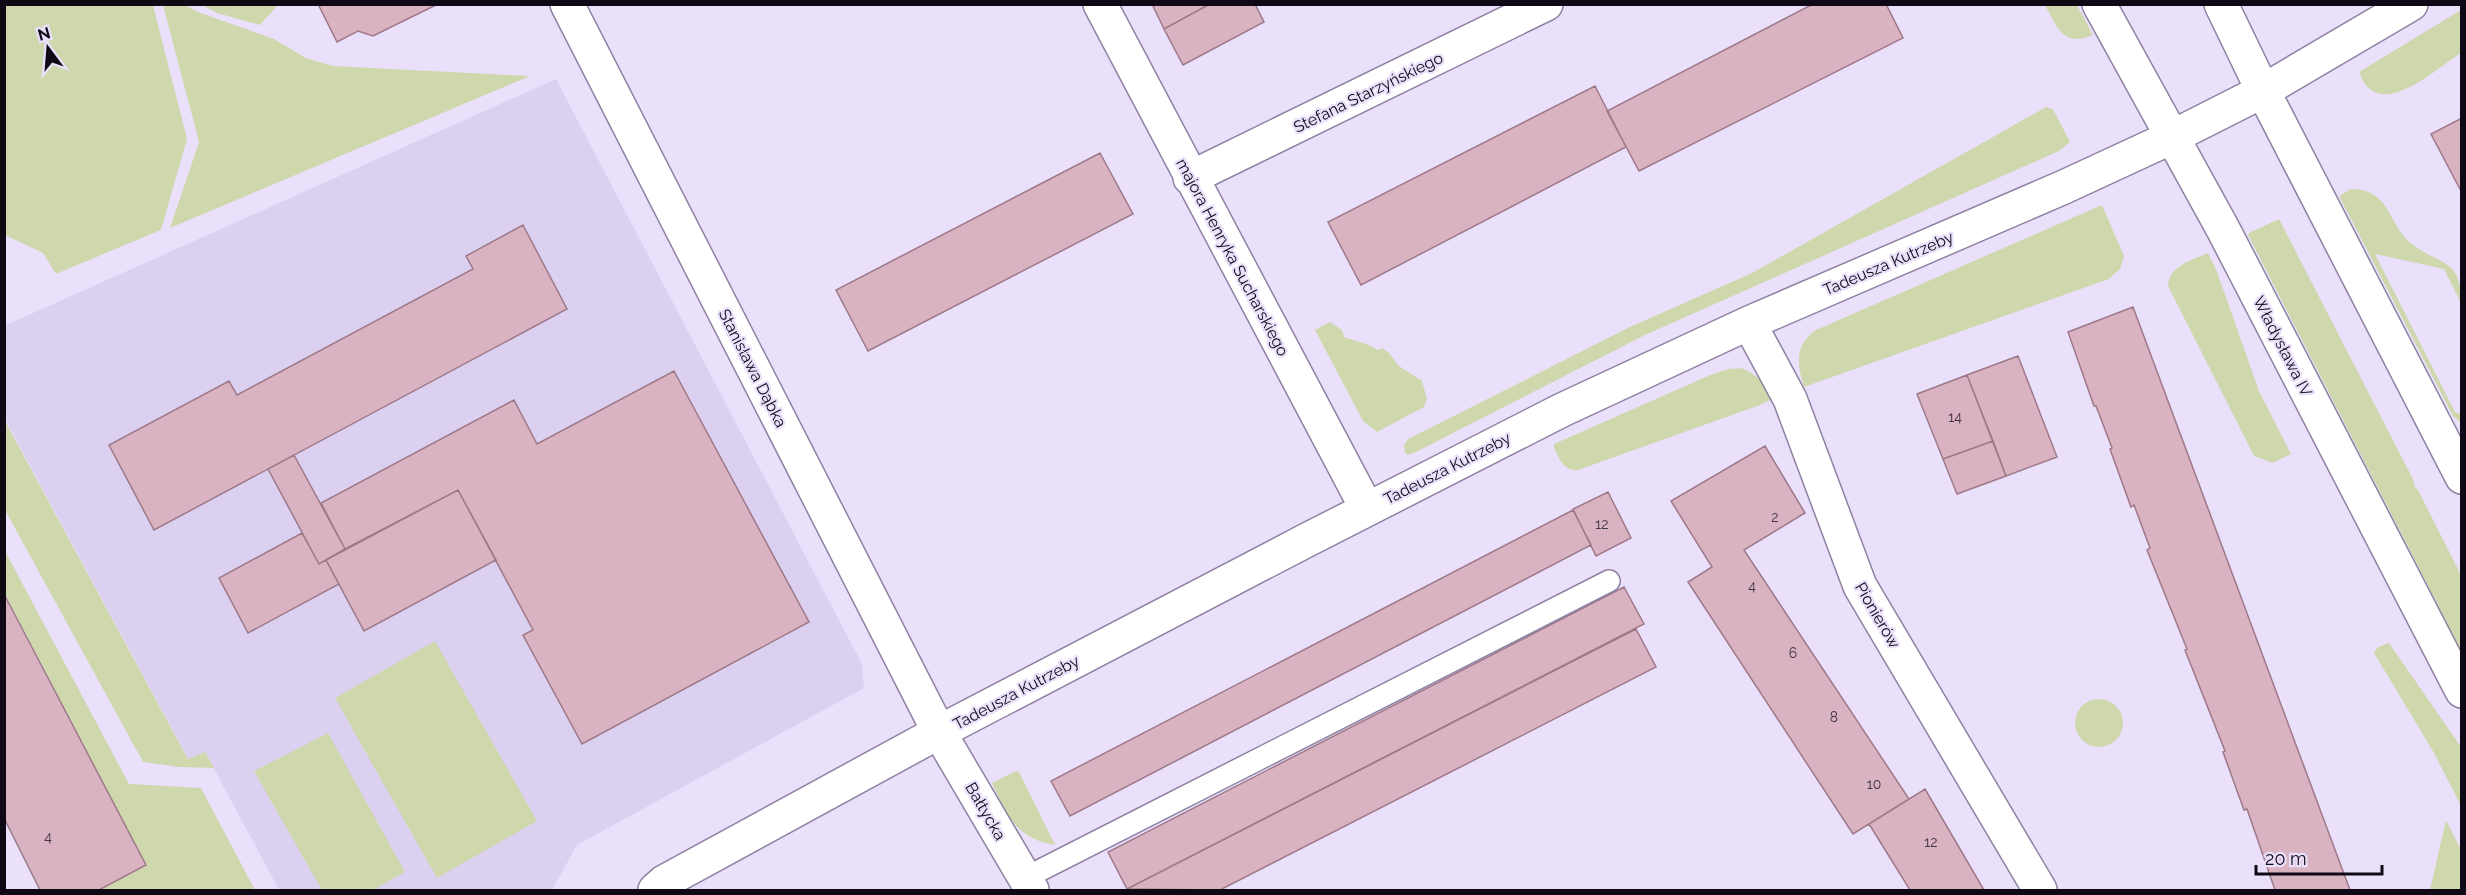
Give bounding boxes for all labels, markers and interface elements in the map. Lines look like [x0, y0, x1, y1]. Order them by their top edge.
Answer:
north arrow [18, 18, 78, 78]
text: N [36, 23, 52, 45]
street label: Stefana Starzyńskiego [1290, 48, 1446, 137]
street label: majora Henryka Sucharskiego [1172, 155, 1293, 359]
street label: Tadeusza Kutrzeby [1820, 227, 1957, 300]
street label: Władysława IV [2249, 293, 2316, 400]
street label: Stanisława Dąbka [715, 306, 791, 430]
house number: 14 [1948, 409, 1962, 425]
street label: Tadeusza Kutrzeby [1381, 428, 1514, 509]
house number: 2 [1771, 509, 1779, 525]
house number: 12 [1595, 516, 1609, 532]
house number: 4 [1748, 578, 1756, 594]
street label: Pionierów [1851, 579, 1904, 652]
house number: 6 [1789, 645, 1797, 661]
street label: Tadeusza Kutrzeby [950, 651, 1083, 734]
house number: 8 [1830, 709, 1838, 725]
house number: 10 [1867, 776, 1881, 792]
street label: Bałtycka [961, 779, 1010, 844]
house number: 4 [44, 829, 52, 845]
house number: 12 [1924, 834, 1938, 850]
scale bar [2256, 838, 2382, 876]
text: 20 m [2265, 848, 2307, 869]

